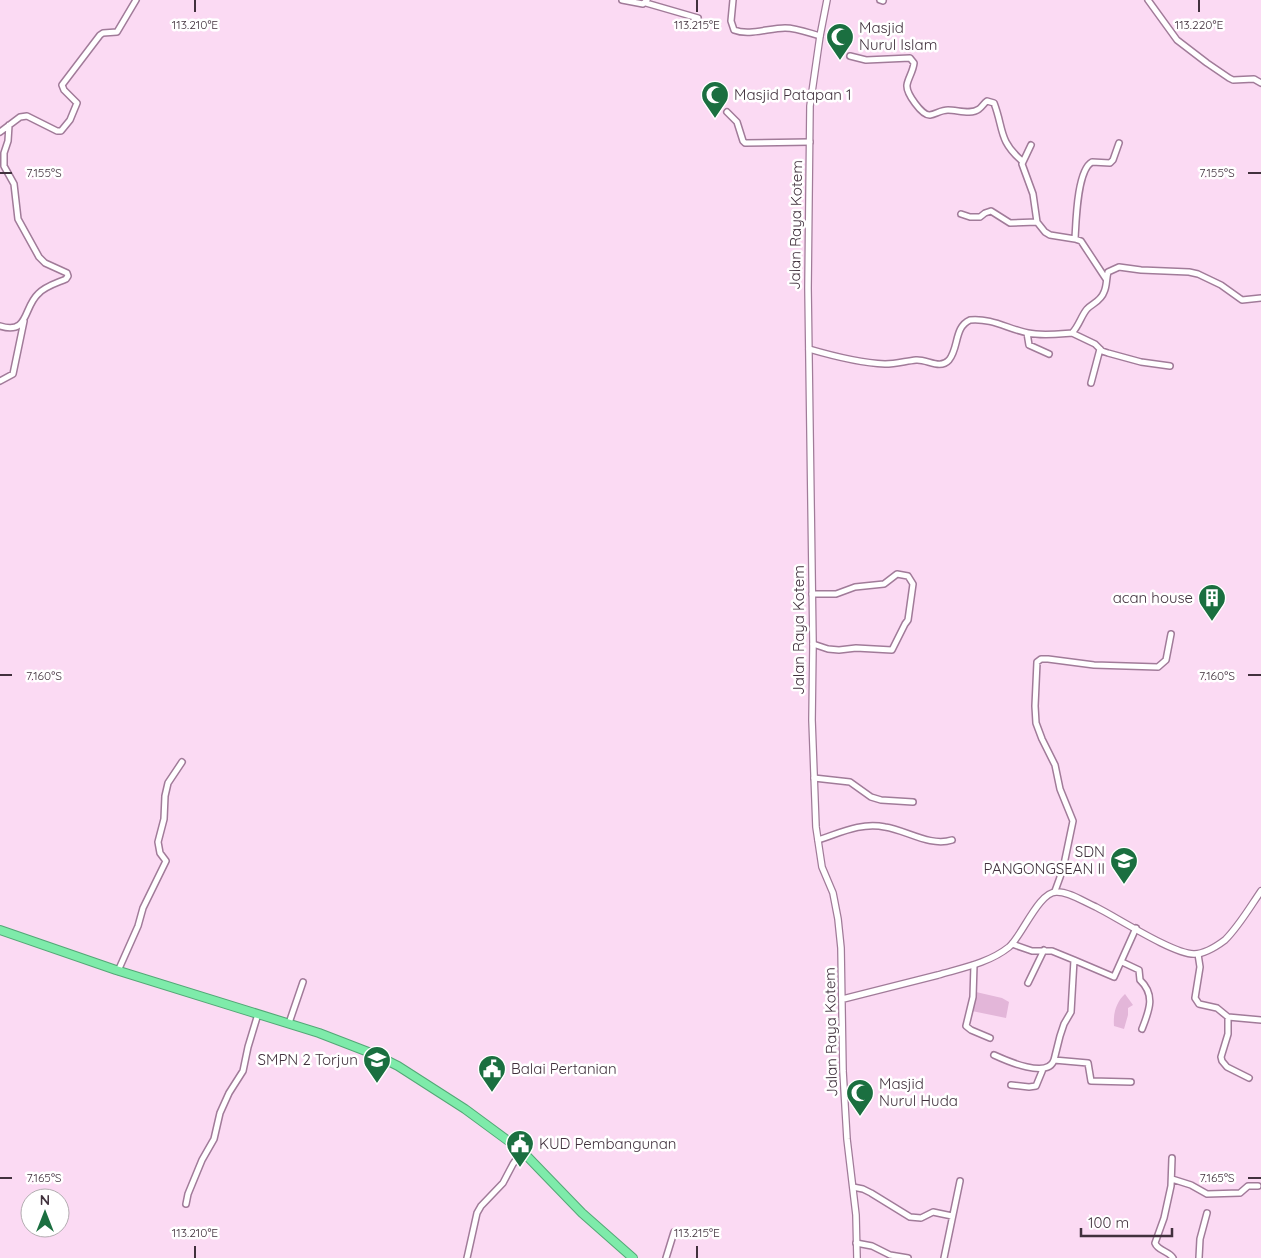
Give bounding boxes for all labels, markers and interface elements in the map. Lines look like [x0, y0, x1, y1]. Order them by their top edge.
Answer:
text: 113.210°E [172, 17, 218, 32]
text: 113.215°E [674, 17, 720, 32]
text: 113.220°E [1175, 17, 1223, 32]
place label: Masjid Nurul Islam [859, 18, 937, 54]
mosque icon: Masjid Nurul Islam [825, 22, 855, 61]
mosque icon: Masjid Patapan 1 [700, 80, 730, 119]
place label: Masjid Patapan 1 [734, 85, 852, 104]
street label: Jalan Raya Kotem [785, 160, 806, 290]
text: 7.155°S [26, 165, 62, 180]
text: 7.155°S [1199, 165, 1235, 180]
street label: Jalan Raya Kotem [789, 565, 808, 695]
building icon: acan house [1197, 583, 1227, 622]
place label: acan house [1113, 588, 1193, 607]
text: 7.160°S [26, 668, 62, 683]
text: 7.160°S [1199, 668, 1235, 683]
place label: SDN PANGONGSEAN II [984, 842, 1105, 878]
school or university icon: SDN PANGONGSEAN II [1109, 846, 1139, 885]
street label: Jalan Raya Kotem [820, 967, 841, 1097]
school or university icon: SMPN 2 Torjun [362, 1045, 392, 1084]
place label: SMPN 2 Torjun [258, 1050, 358, 1069]
public building icon: Balai Pertanian [477, 1054, 507, 1093]
place label: Balai Pertanian [511, 1059, 617, 1078]
place label: Masjid Nurul Huda [879, 1074, 958, 1110]
mosque icon: Masjid Nurul Huda [845, 1078, 875, 1117]
public building icon: KUD Pembangunan [505, 1129, 535, 1168]
place label: KUD Pembangunan [539, 1134, 676, 1153]
text: 7.165°S [26, 1170, 62, 1185]
text: 7.165°S [1199, 1170, 1235, 1185]
north arrow [20, 1188, 70, 1238]
text: N [40, 1191, 50, 1209]
scale bar [1081, 1206, 1172, 1238]
text: 100 m [1088, 1213, 1129, 1232]
text: 113.210°E [172, 1225, 218, 1240]
text: 113.215°E [674, 1225, 720, 1240]

